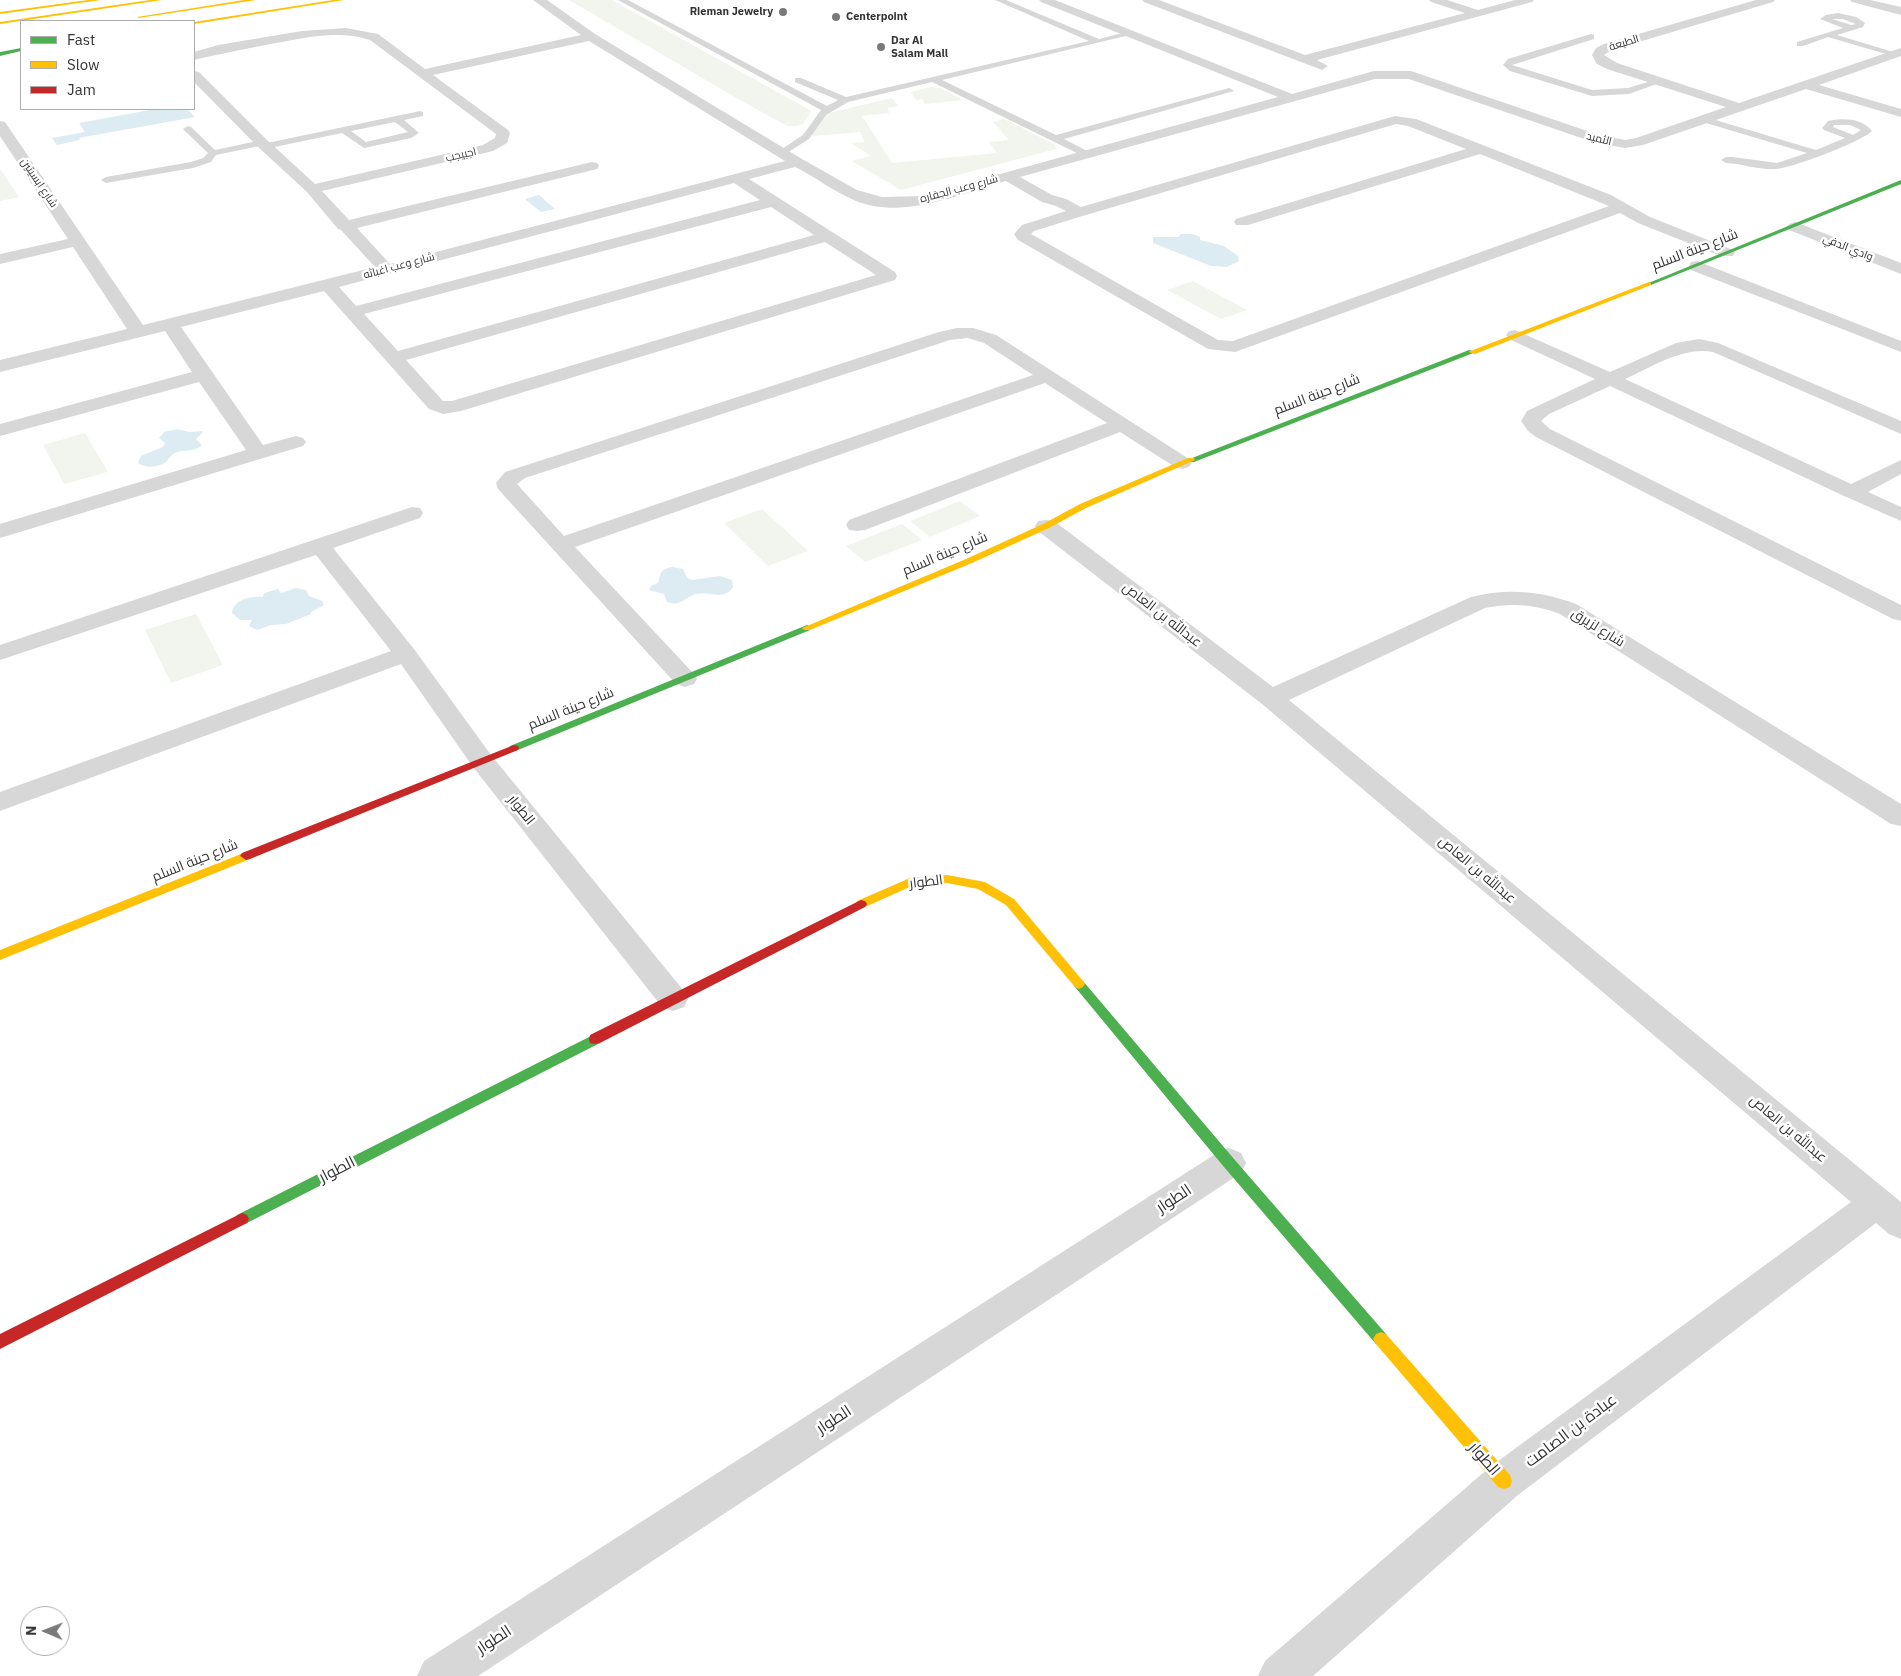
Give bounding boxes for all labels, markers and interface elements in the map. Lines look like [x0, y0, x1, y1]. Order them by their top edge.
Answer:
place label: Rieman Jewelry [690, 5, 773, 19]
marker: Rieman Jewelry [777, 6, 789, 18]
place label: Centerpoint [846, 10, 908, 24]
marker: Centerpoint [830, 11, 842, 23]
legend [20, 20, 195, 110]
text: Fast [67, 30, 95, 49]
street label: الطبعة [1607, 32, 1641, 54]
place label: Dar Al Salam Mall [891, 34, 948, 60]
marker: Dar Al Salam Mall [875, 41, 887, 53]
text: Slow [67, 55, 100, 74]
text: Jam [67, 80, 96, 99]
street label: الثميد [1585, 129, 1613, 149]
street label: اجبيجب [444, 145, 478, 165]
street label: شارع ابسيتين [18, 156, 60, 210]
street label: شارع وعب الجفاره [919, 172, 999, 206]
street label: شارع حينة السلم [1650, 226, 1740, 274]
street label: وادي الدفي [1821, 232, 1875, 264]
street label: شارع وعب اغباثه [362, 250, 436, 282]
street label: شارع حينة السلم [1272, 371, 1362, 419]
street label: شارع حينة السلم [900, 528, 990, 580]
street label: عبدالله بن العاص [1119, 579, 1205, 651]
street label: شارع لزيرق [1568, 605, 1628, 651]
street label: شارع حينة السلم [526, 684, 616, 734]
street label: الطوار [504, 792, 538, 828]
street label: عبدالله بن العاص [1435, 833, 1519, 907]
street label: شارع حينة السلم [150, 836, 240, 886]
street label: الطوار [908, 872, 944, 892]
street label: عبدالله بن العاص [1746, 1092, 1830, 1166]
street label: الطوار [316, 1153, 358, 1187]
street label: الطوار [1153, 1180, 1195, 1218]
street label: عبادة بن الصامت [1522, 1390, 1620, 1472]
street label: الطوار [813, 1401, 855, 1439]
street label: الطوار [1464, 1438, 1504, 1480]
north arrow [20, 1606, 70, 1656]
street label: الطوار [473, 1621, 515, 1659]
text: N [22, 1626, 40, 1636]

